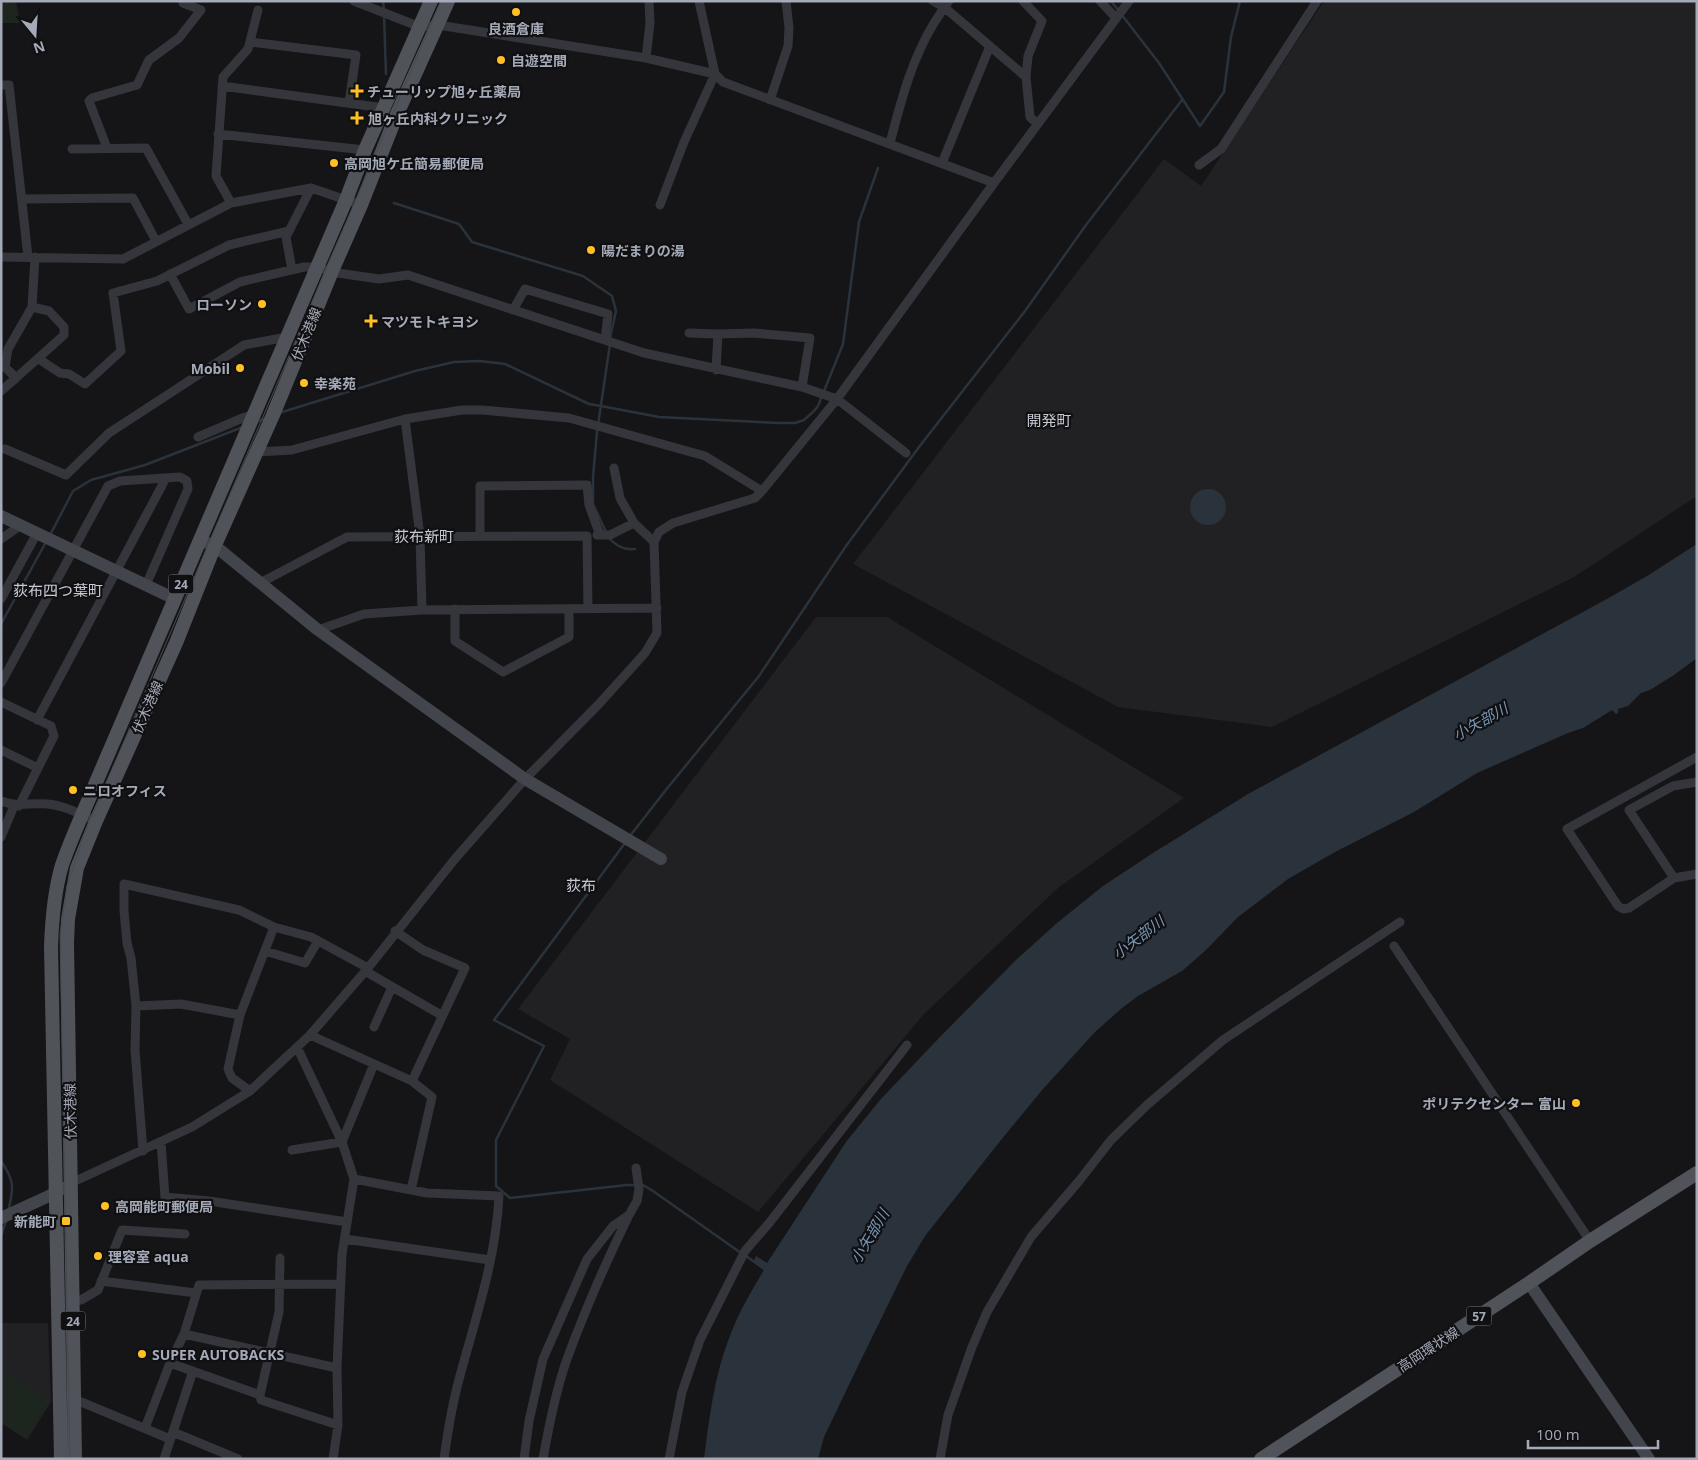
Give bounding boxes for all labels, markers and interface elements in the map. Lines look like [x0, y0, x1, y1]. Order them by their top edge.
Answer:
marker: 良酒倉庫 [510, 6, 522, 18]
north arrow [10, 10, 60, 60]
place label: 良酒倉庫 [488, 19, 544, 38]
text: N [31, 37, 48, 59]
place label: 自遊空間 [511, 51, 567, 70]
marker: 自遊空間 [495, 54, 507, 66]
place label: チューリップ旭ヶ丘薬局 [367, 82, 521, 101]
marker: チューリップ旭ヶ丘薬局 [351, 85, 363, 97]
place label: 旭ヶ丘内科クリニック [368, 109, 508, 128]
marker: 旭ヶ丘内科クリニック [350, 111, 364, 125]
place label: 高岡旭ケ丘簡易郵便局 [344, 154, 484, 173]
marker: 高岡旭ケ丘簡易郵便局 [328, 157, 340, 169]
place label: 陽だまりの湯 [601, 241, 685, 260]
marker: 陽だまりの湯 [585, 244, 597, 256]
place label: ローソン [196, 295, 252, 314]
marker: ローソン [256, 298, 268, 310]
street label: 伏木港線 [287, 304, 325, 364]
place label: マツモトキヨシ [381, 312, 479, 331]
marker: マツモトキヨシ [365, 315, 377, 327]
place label: Mobil [191, 359, 230, 378]
marker: Mobil [234, 362, 246, 374]
place label: 幸楽苑 [314, 374, 356, 393]
marker: 幸楽苑 [298, 377, 310, 389]
district label: 開発町 [1026, 410, 1072, 430]
district label: 荻布新町 [394, 526, 454, 546]
road number: 24 [168, 574, 194, 594]
district label: 荻布四つ葉町 [13, 580, 103, 600]
street label: 伏木港線 [127, 678, 167, 736]
water label: 小矢部川 [1449, 697, 1513, 744]
place label: ニロオフィス [83, 781, 167, 800]
marker: ニロオフィス [67, 784, 79, 796]
district label: 荻布 [566, 875, 596, 895]
water label: 小矢部川 [1108, 910, 1170, 963]
street label: 伏木港線 [60, 1083, 80, 1139]
place label: ポリテクセンター 富山 [1422, 1094, 1566, 1113]
marker: ポリテクセンター 富山 [1570, 1097, 1582, 1109]
place label: 高岡能町郵便局 [115, 1197, 213, 1216]
marker: 高岡能町郵便局 [99, 1200, 111, 1212]
water label: 小矢部川 [845, 1203, 894, 1267]
place label: 新能町 [14, 1212, 56, 1231]
marker: 新能町 [60, 1215, 72, 1227]
place label: 理容室 aqua [108, 1247, 189, 1266]
marker: 理容室 aqua [92, 1250, 104, 1262]
road number: 57 [1466, 1306, 1492, 1325]
road number: 24 [60, 1312, 86, 1330]
street label: 高岡環状線 [1393, 1322, 1463, 1376]
place label: SUPER AUTOBACKS [152, 1345, 285, 1364]
marker: SUPER AUTOBACKS [136, 1348, 148, 1360]
scale bar [1528, 1418, 1658, 1450]
text: 100 m [1536, 1424, 1580, 1444]

